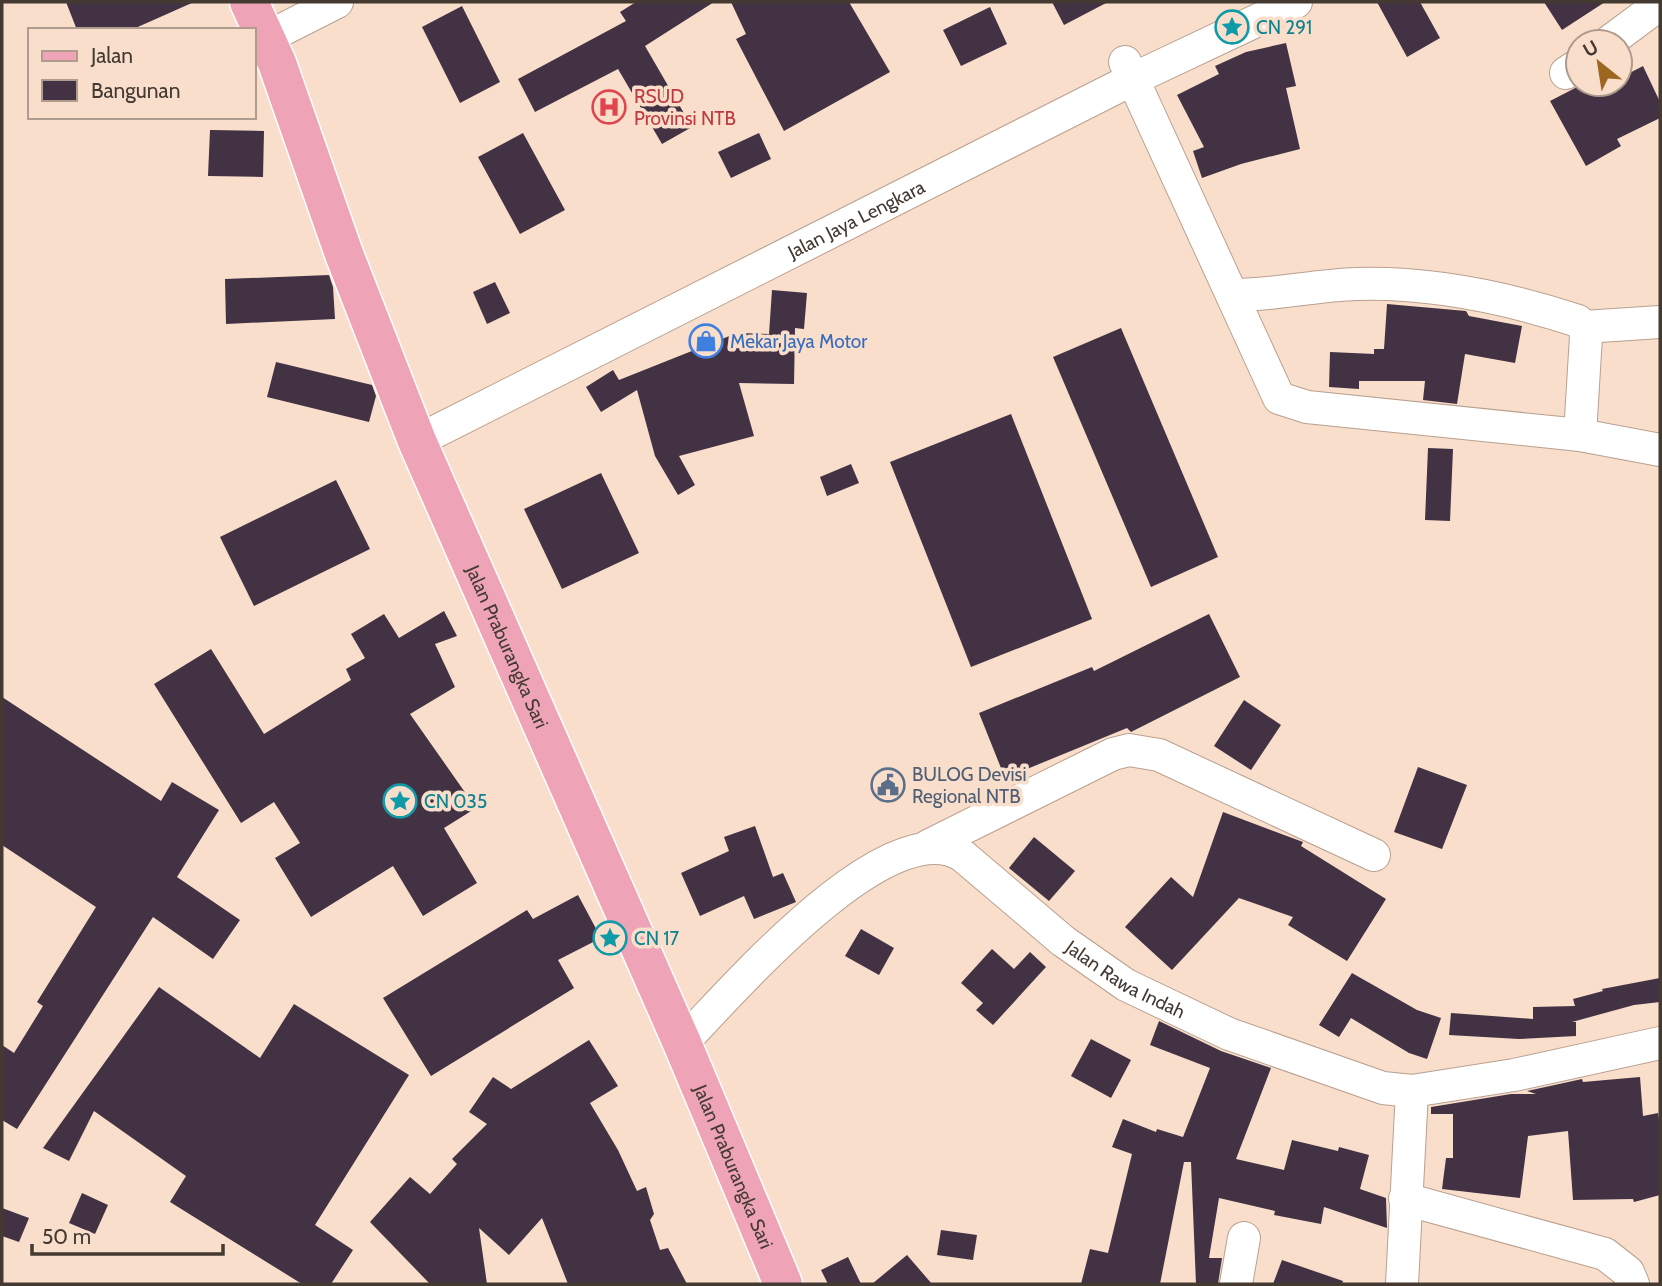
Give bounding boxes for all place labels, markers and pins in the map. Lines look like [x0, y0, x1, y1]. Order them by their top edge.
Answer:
place icon: CN 291 [1213, 8, 1251, 46]
place label: CN 291 [1256, 16, 1312, 39]
place label: RSUD Provinsi NTB [634, 85, 736, 130]
hospital icon: RSUD Provinsi NTB [590, 88, 628, 126]
shop icon: Mekar Jaya Motor [687, 322, 725, 360]
place label: Mekar Jaya Motor [730, 330, 867, 353]
place label: BULOG Devisi Regional NTB [912, 763, 1026, 808]
public building icon: BULOG Devisi Regional NTB [869, 766, 907, 804]
place icon: CN 035 [381, 782, 419, 820]
place label: CN 035 [424, 790, 487, 813]
place icon: CN 17 [591, 919, 629, 957]
place label: CN 17 [634, 927, 680, 950]

